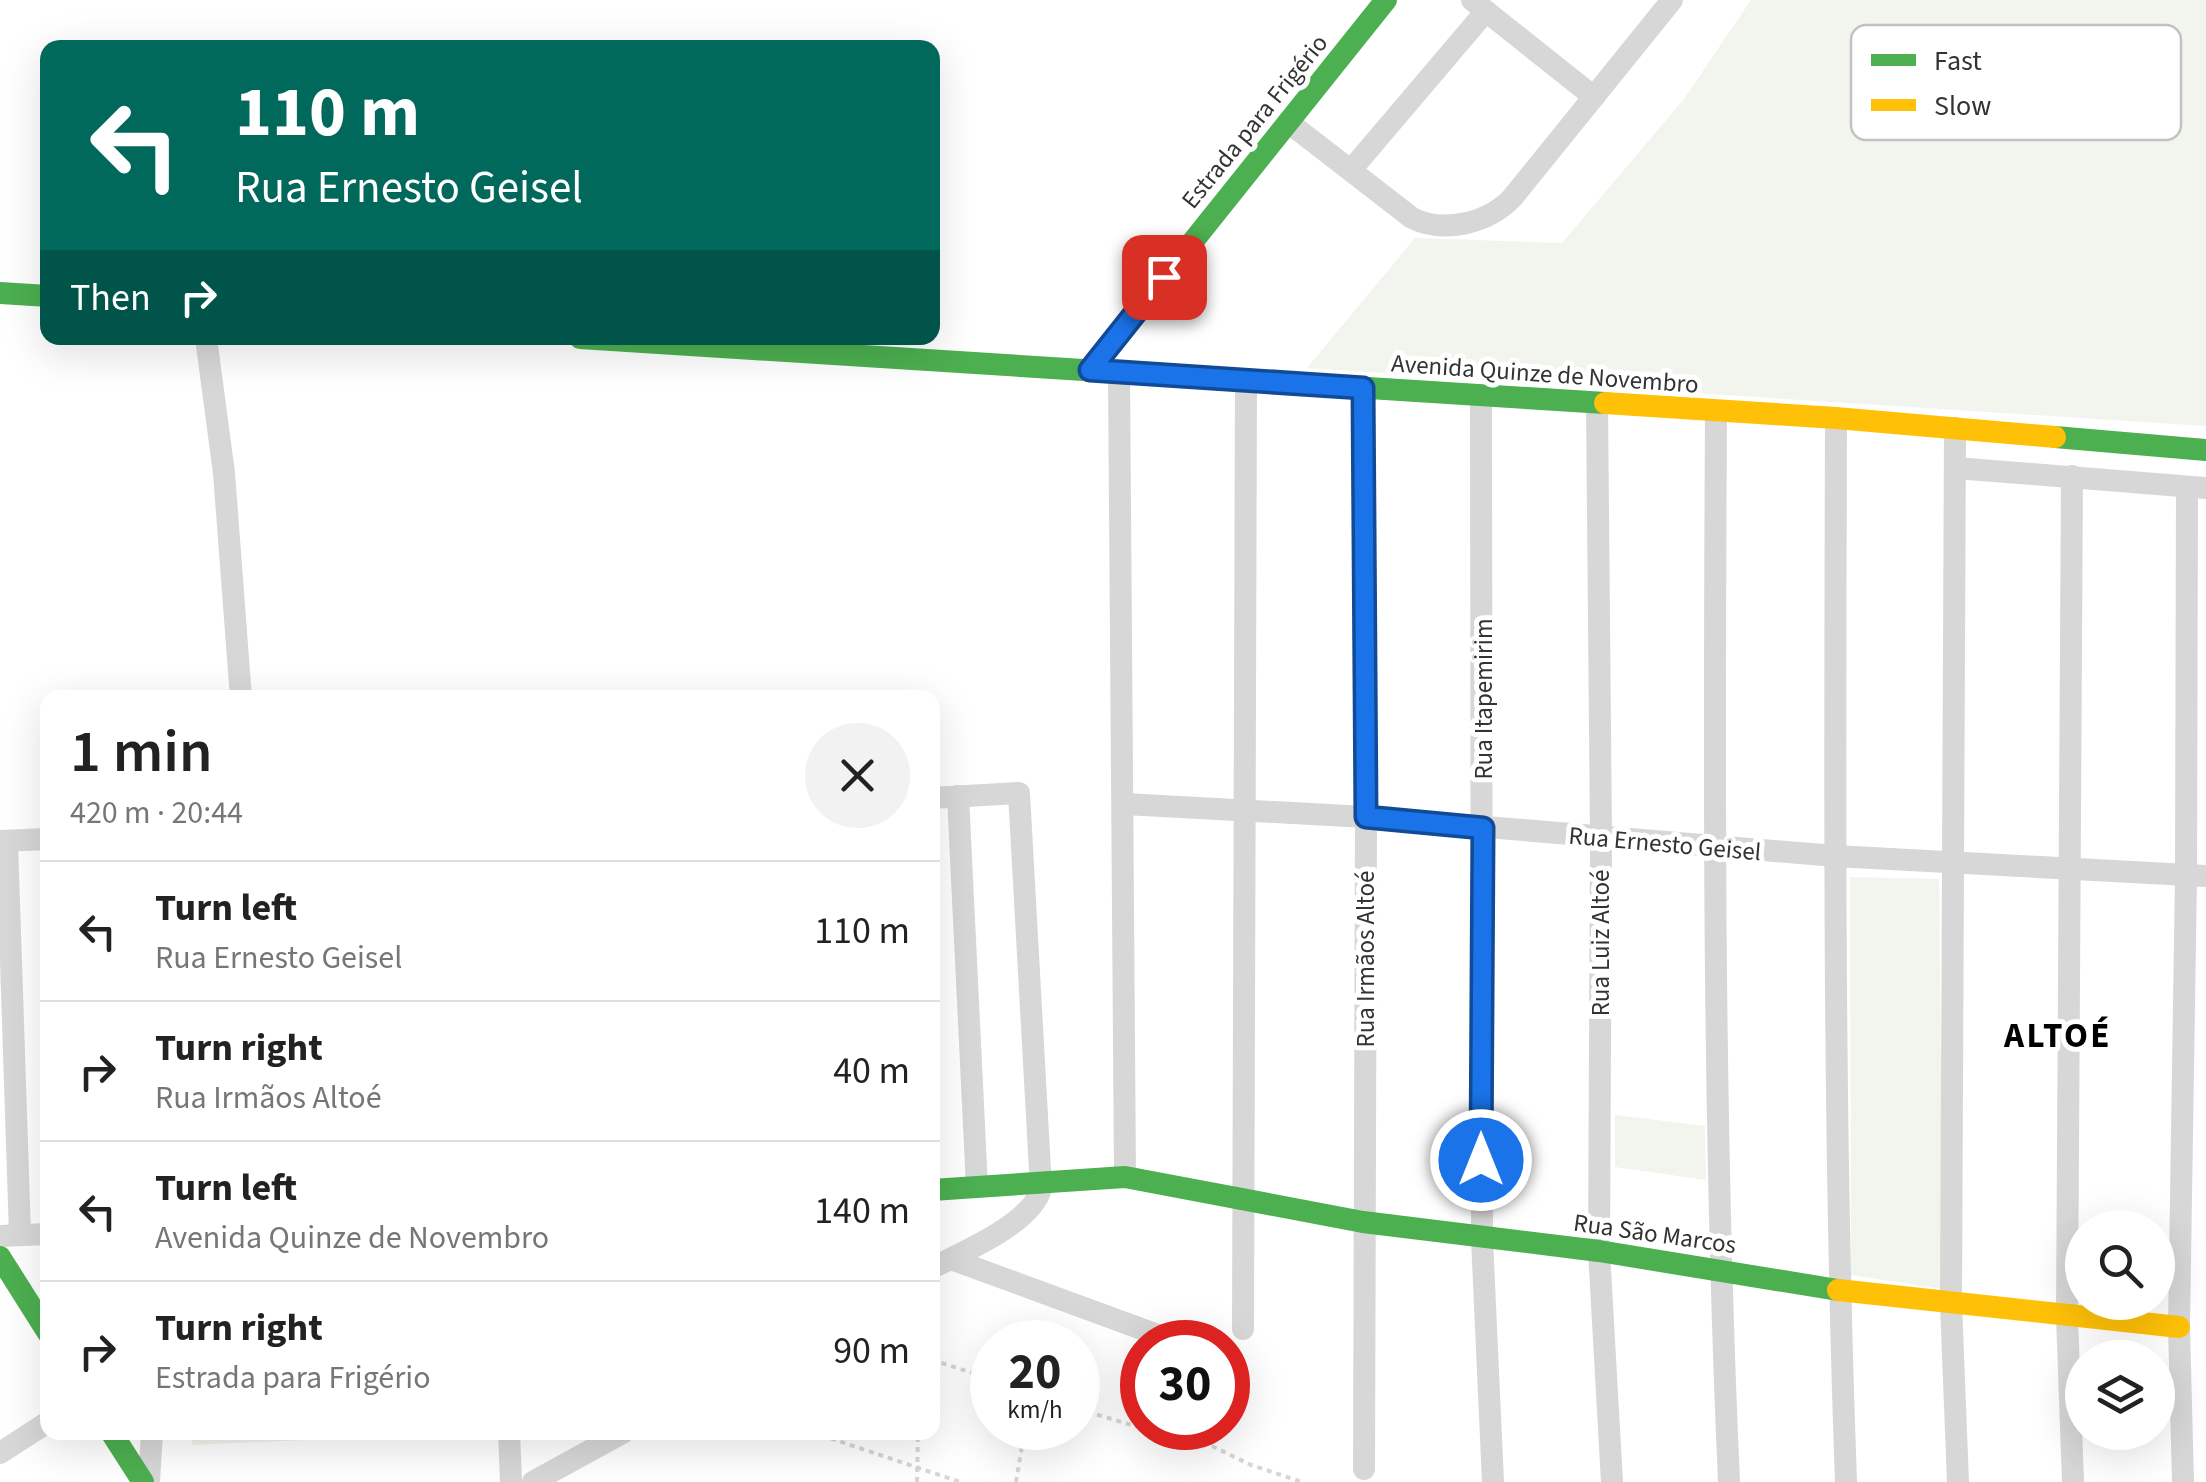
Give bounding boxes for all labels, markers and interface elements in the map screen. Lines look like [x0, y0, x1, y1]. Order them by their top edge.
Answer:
legend [1851, 25, 2181, 140]
street label: Estrada para Frigério [1173, 27, 1337, 217]
text: Fast [1934, 41, 1982, 81]
text: 110 m [235, 63, 420, 163]
icon: left [70, 80, 200, 210]
text: Slow [1934, 86, 1991, 126]
text: Rua Ernesto Geisel [235, 156, 583, 220]
pin [1122, 235, 1207, 320]
icon: arrive [1137, 250, 1192, 305]
icon: right [171, 270, 226, 325]
text: Then [70, 271, 151, 325]
street label: Avenida Quinze de Novembro [1390, 345, 1700, 403]
street label: Rua Itapemirim [1466, 618, 1502, 780]
text: 1 min [70, 710, 213, 795]
button: close [805, 723, 910, 828]
text: 420 m · 20:44 [70, 790, 243, 836]
street label: Rua Ernesto Geisel [1567, 818, 1763, 870]
street label: Rua Luiz Altoé [1583, 870, 1619, 1016]
street label: Rua Irmãos Altoé [1348, 871, 1384, 1047]
text: Turn left [155, 881, 297, 935]
icon: left [70, 904, 125, 959]
text: 110 m [814, 904, 910, 958]
text: Rua Ernesto Geisel [155, 935, 402, 981]
district label: ALTOÉ [2003, 1011, 2112, 1061]
text: Turn right [155, 1021, 323, 1075]
icon: right [70, 1044, 125, 1099]
text: 40 m [833, 1044, 910, 1098]
text: Rua Irmãos Altoé [155, 1075, 382, 1121]
position arrow [1429, 1108, 1533, 1212]
text: Turn left [155, 1161, 297, 1215]
icon: left [70, 1184, 125, 1239]
text: 140 m [814, 1184, 910, 1238]
street label: Rua São Marcos [1571, 1205, 1739, 1263]
map controls [2065, 1210, 2175, 1450]
button: search [2065, 1210, 2175, 1320]
text: Avenida Quinze de Novembro [155, 1215, 549, 1261]
text: Turn right [155, 1301, 323, 1355]
speed limit sign: 30 [1120, 1320, 1250, 1450]
icon: right [70, 1324, 125, 1379]
text: 90 m [833, 1324, 910, 1378]
text: 20 [1009, 1337, 1061, 1408]
button: layers [2065, 1340, 2175, 1450]
text: Estrada para Frigério [155, 1355, 431, 1401]
text: km/h [1007, 1392, 1063, 1428]

